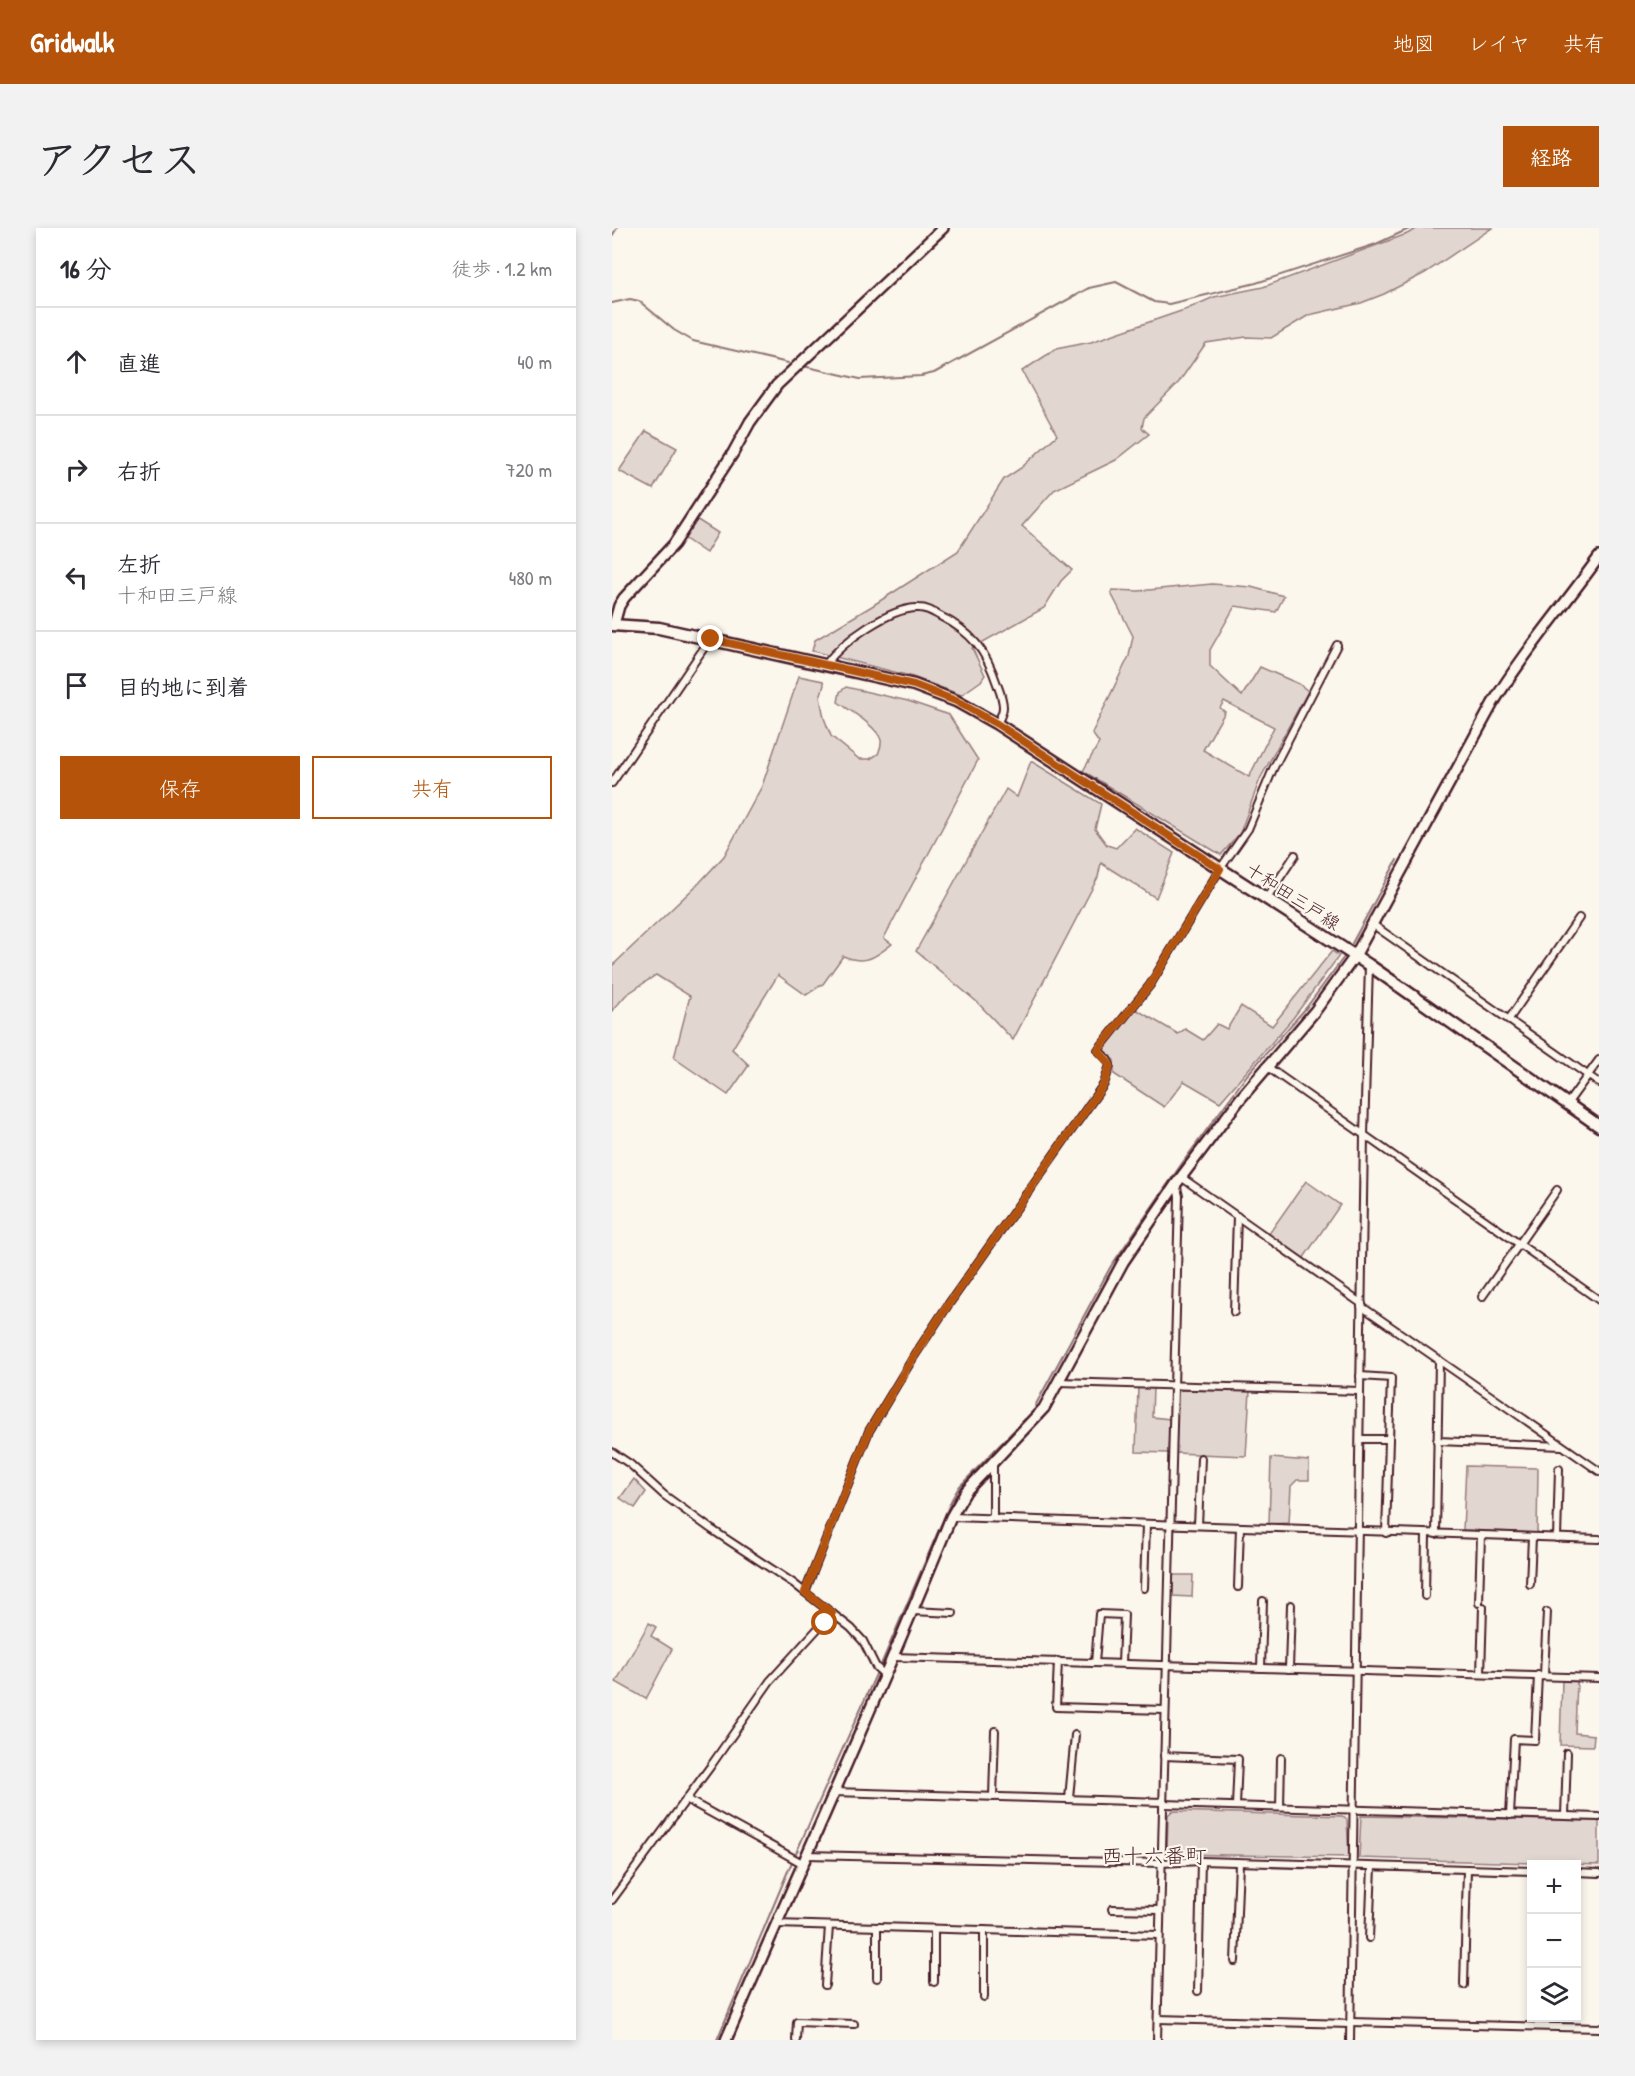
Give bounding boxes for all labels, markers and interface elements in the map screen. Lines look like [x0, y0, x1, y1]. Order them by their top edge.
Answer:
text: Gridwalk [30, 23, 114, 61]
text: 地図 [1393, 29, 1435, 58]
text: レイヤ [1468, 29, 1530, 58]
text: 共有 [1563, 29, 1605, 58]
button: 経路 [1503, 126, 1599, 187]
text: アクセス [36, 130, 201, 187]
text: 16 分 [60, 251, 112, 286]
text: 徒歩 · 1.2 km [451, 255, 552, 282]
icon: ahead [60, 345, 93, 378]
text: 直進 [117, 348, 161, 378]
text: 40 m [517, 348, 552, 375]
icon: right [60, 453, 93, 486]
text: 右折 [117, 456, 161, 486]
text: 720 m [506, 456, 552, 483]
text: 左折 [117, 549, 161, 579]
icon: left [60, 561, 93, 594]
text: 480 m [509, 564, 552, 591]
text: 十和田三戸線 [117, 581, 237, 608]
route end [697, 625, 723, 651]
icon: arrive [60, 669, 93, 702]
text: 目的地に到着 [117, 672, 249, 702]
button: 保存 [60, 756, 300, 819]
button: 共有 [312, 756, 552, 819]
street label: 十和田三戸線 [1241, 856, 1345, 936]
route start [811, 1609, 837, 1635]
district label: 西十六番町 [1102, 1841, 1207, 1870]
map controls [1527, 1860, 1581, 2022]
button: + [1527, 1860, 1581, 1914]
button: − [1527, 1914, 1581, 1968]
button: layers [1527, 1968, 1581, 2022]

